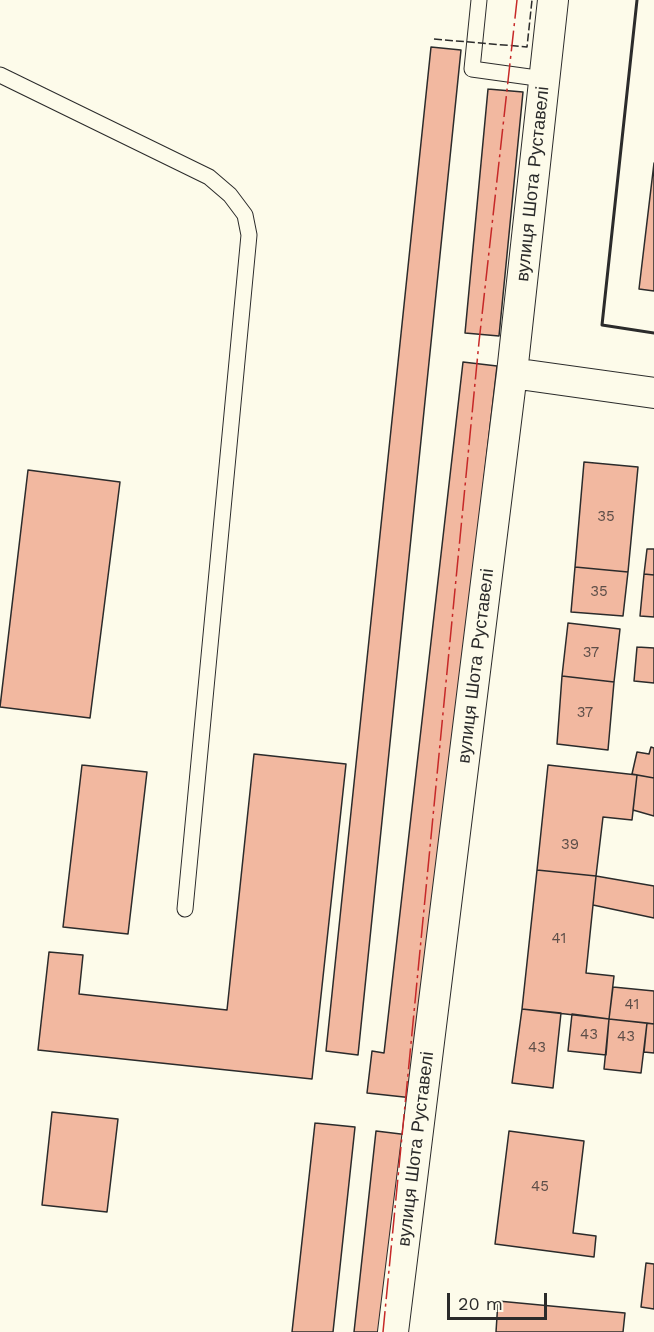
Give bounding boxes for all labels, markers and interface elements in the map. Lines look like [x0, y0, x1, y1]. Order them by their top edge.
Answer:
street label: вулиця Шота Руставелі [512, 85, 554, 283]
house number: 35 [597, 508, 615, 526]
street label: вулиця Шота Руставелі [453, 567, 499, 765]
house number: 35 [590, 583, 608, 601]
house number: 37 [583, 644, 599, 662]
house number: 37 [577, 704, 593, 722]
house number: 39 [561, 836, 579, 854]
house number: 41 [552, 930, 566, 948]
house number: 41 [625, 996, 639, 1014]
house number: 43 [580, 1026, 598, 1044]
house number: 43 [617, 1028, 635, 1046]
house number: 43 [528, 1039, 546, 1057]
street label: вулиця Шота Руставелі [393, 1050, 439, 1248]
house number: 45 [531, 1178, 549, 1196]
scale bar [450, 1281, 550, 1319]
text: 20 m [458, 1293, 503, 1314]

